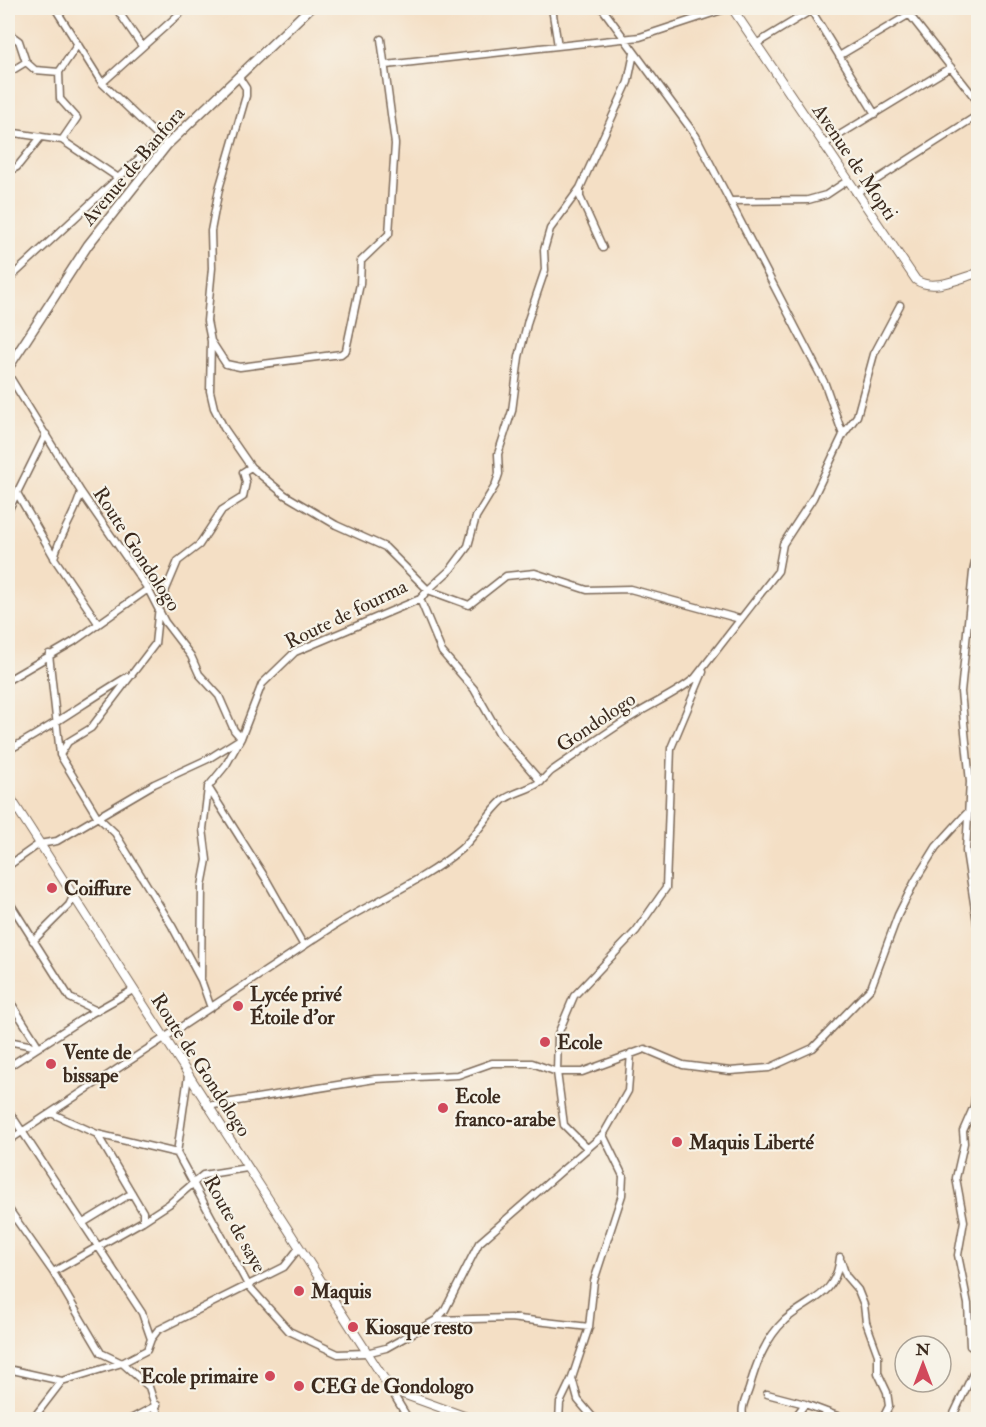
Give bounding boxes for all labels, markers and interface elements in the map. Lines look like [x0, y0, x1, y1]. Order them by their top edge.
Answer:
street label: Avenue de Mopti [805, 98, 903, 226]
street label: Avenue de Banfora [75, 101, 191, 231]
street label: Route Gondologo [87, 482, 187, 616]
street label: Route de fourma [281, 573, 412, 654]
street label: Gondologo [552, 686, 640, 758]
place label: Coiffure [64, 876, 132, 901]
marker: Coiffure [45, 881, 59, 895]
place label: Lycée privé Étoile d'or [250, 982, 342, 1030]
street label: Route de Gondologo [145, 989, 257, 1141]
marker: Lycée privé Étoile d'or [231, 999, 245, 1013]
place label: Ecole [557, 1030, 603, 1055]
marker: Ecole [538, 1035, 552, 1049]
place label: Vente de bissape [62, 1040, 132, 1089]
marker: Vente de bissape [44, 1057, 58, 1071]
place label: Ecole franco-arabe [455, 1084, 556, 1132]
marker: Ecole franco-arabe [436, 1101, 450, 1115]
place label: Maquis Liberté [688, 1130, 814, 1156]
marker: Maquis Liberté [670, 1135, 684, 1149]
street label: Route de saye [198, 1171, 272, 1277]
place label: Maquis [310, 1279, 372, 1305]
marker: Maquis [292, 1284, 306, 1298]
place label: Kiosque resto [365, 1315, 473, 1341]
marker: Kiosque resto [346, 1320, 360, 1334]
north arrow [893, 1334, 953, 1394]
text: N [915, 1340, 931, 1360]
place label: Ecole primaire [141, 1364, 259, 1390]
marker: Ecole primaire [263, 1369, 277, 1383]
place label: CEG de Gondologo [311, 1374, 474, 1400]
marker: CEG de Gondologo [292, 1379, 306, 1393]

